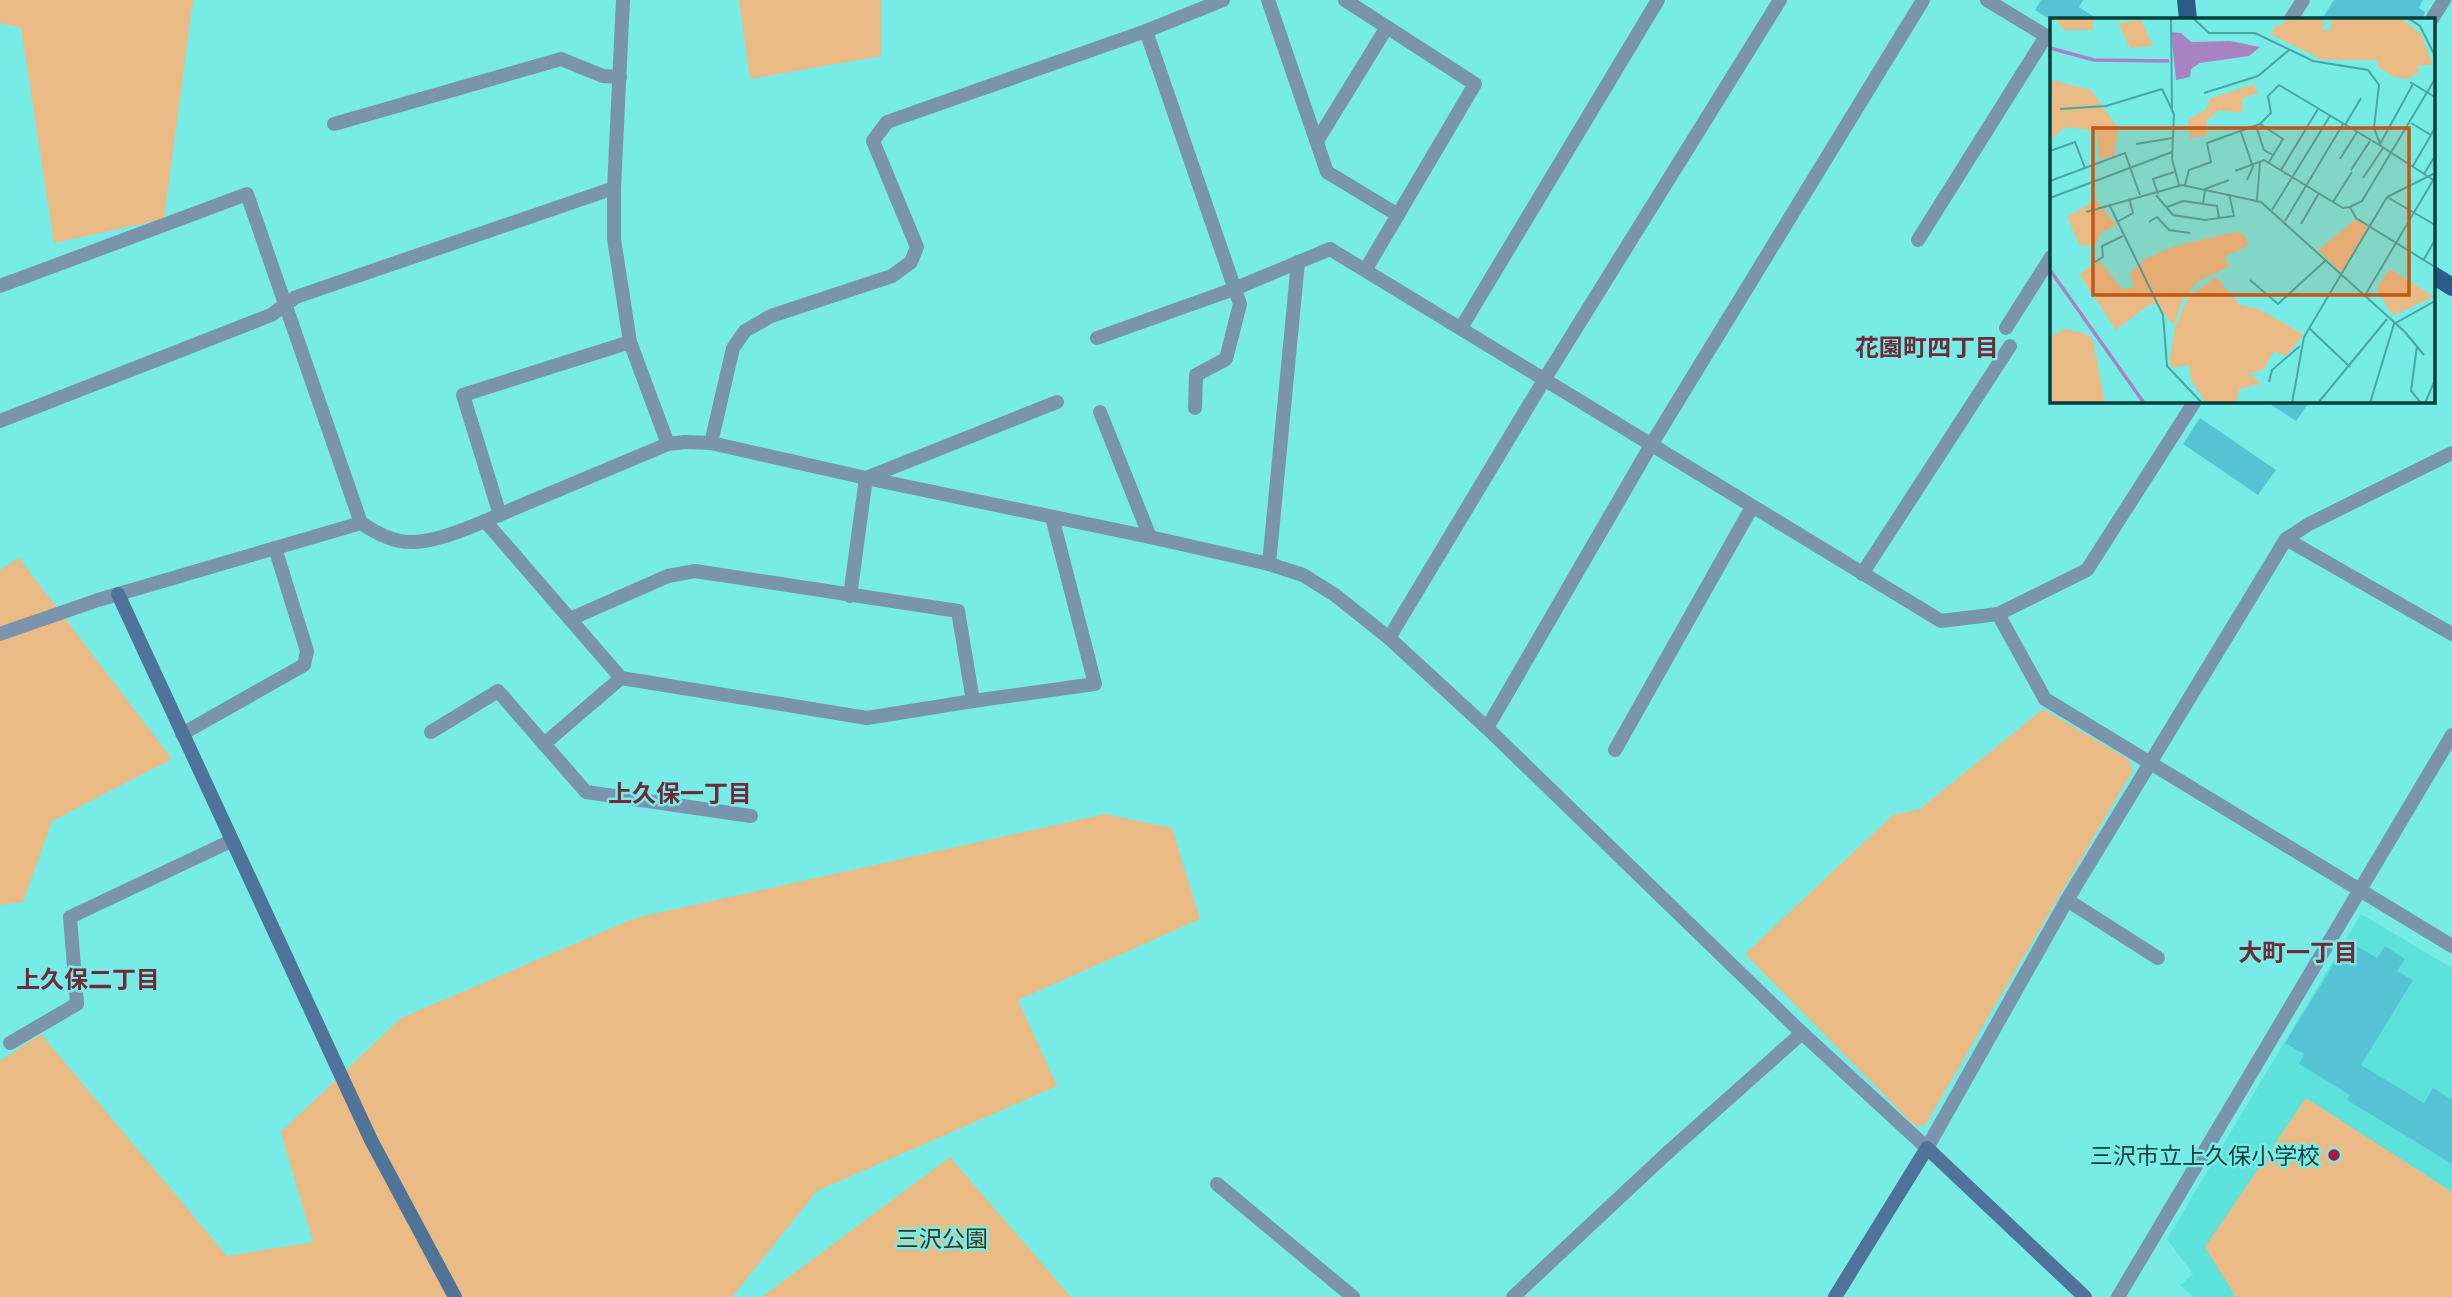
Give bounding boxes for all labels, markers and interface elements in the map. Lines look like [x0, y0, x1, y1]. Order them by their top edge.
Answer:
inset map [2050, 18, 2434, 402]
district label: 花園町四丁目 [1855, 332, 1999, 361]
district label: 上久保一丁目 [608, 778, 752, 807]
district label: 大町一丁目 [2238, 937, 2358, 966]
district label: 上久保二丁目 [16, 964, 160, 993]
place label: 三沢市立上久保小学校 [2090, 1141, 2320, 1169]
marker: 三沢市立上久保小学校 [2326, 1147, 2342, 1163]
park label: 三沢公園 [896, 1224, 988, 1252]

